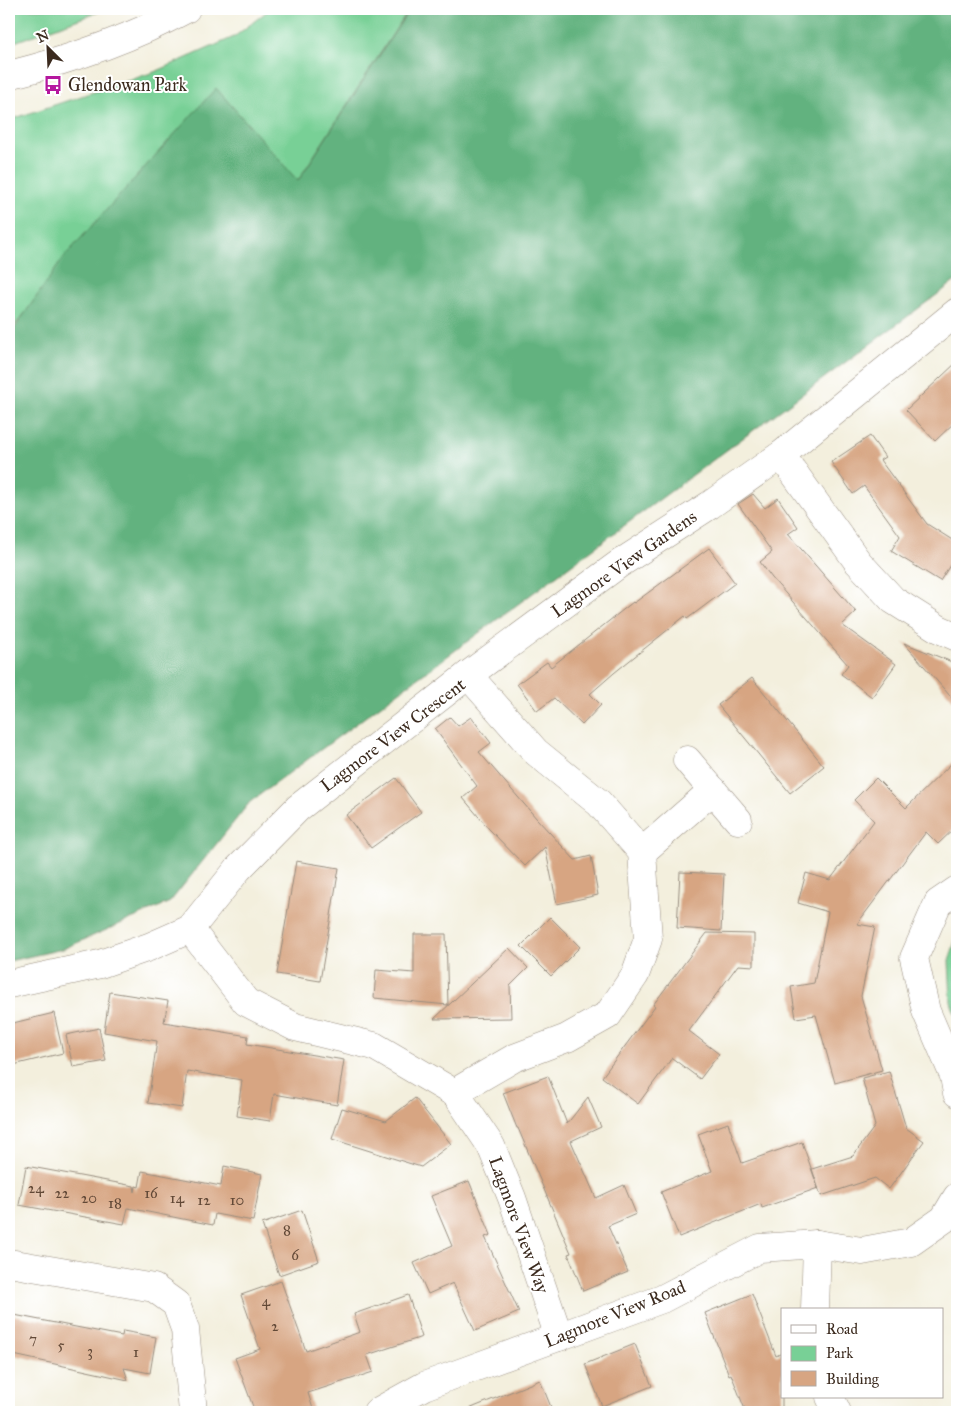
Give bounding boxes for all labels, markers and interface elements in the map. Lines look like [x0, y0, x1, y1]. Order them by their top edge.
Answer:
north arrow [22, 22, 72, 72]
text: N [34, 26, 52, 47]
bus stop icon: Glendowan Park [42, 74, 64, 96]
place label: Glendowan Park [68, 74, 188, 96]
street label: Lagmore View Gardens [547, 506, 701, 623]
street label: Lagmore View Crescent [316, 673, 471, 798]
street label: Lagmore View Way [483, 1154, 554, 1297]
house number: 24 [28, 1179, 45, 1197]
house number: 22 [55, 1184, 70, 1202]
house number: 16 [144, 1184, 159, 1202]
house number: 20 [81, 1189, 97, 1207]
house number: 14 [170, 1189, 185, 1207]
house number: 12 [197, 1191, 211, 1209]
house number: 10 [230, 1191, 244, 1209]
house number: 18 [108, 1194, 122, 1212]
house number: 8 [283, 1221, 291, 1239]
house number: 6 [291, 1246, 300, 1264]
street label: Lagmore View Road [541, 1276, 689, 1353]
house number: 4 [262, 1292, 271, 1310]
legend [781, 1308, 944, 1398]
house number: 2 [271, 1317, 279, 1335]
text: Road [826, 1320, 858, 1338]
house number: 7 [29, 1330, 37, 1348]
house number: 5 [58, 1336, 65, 1354]
house number: 3 [87, 1342, 93, 1360]
house number: 1 [133, 1343, 139, 1361]
text: Park [826, 1344, 853, 1362]
text: Building [826, 1370, 880, 1388]

